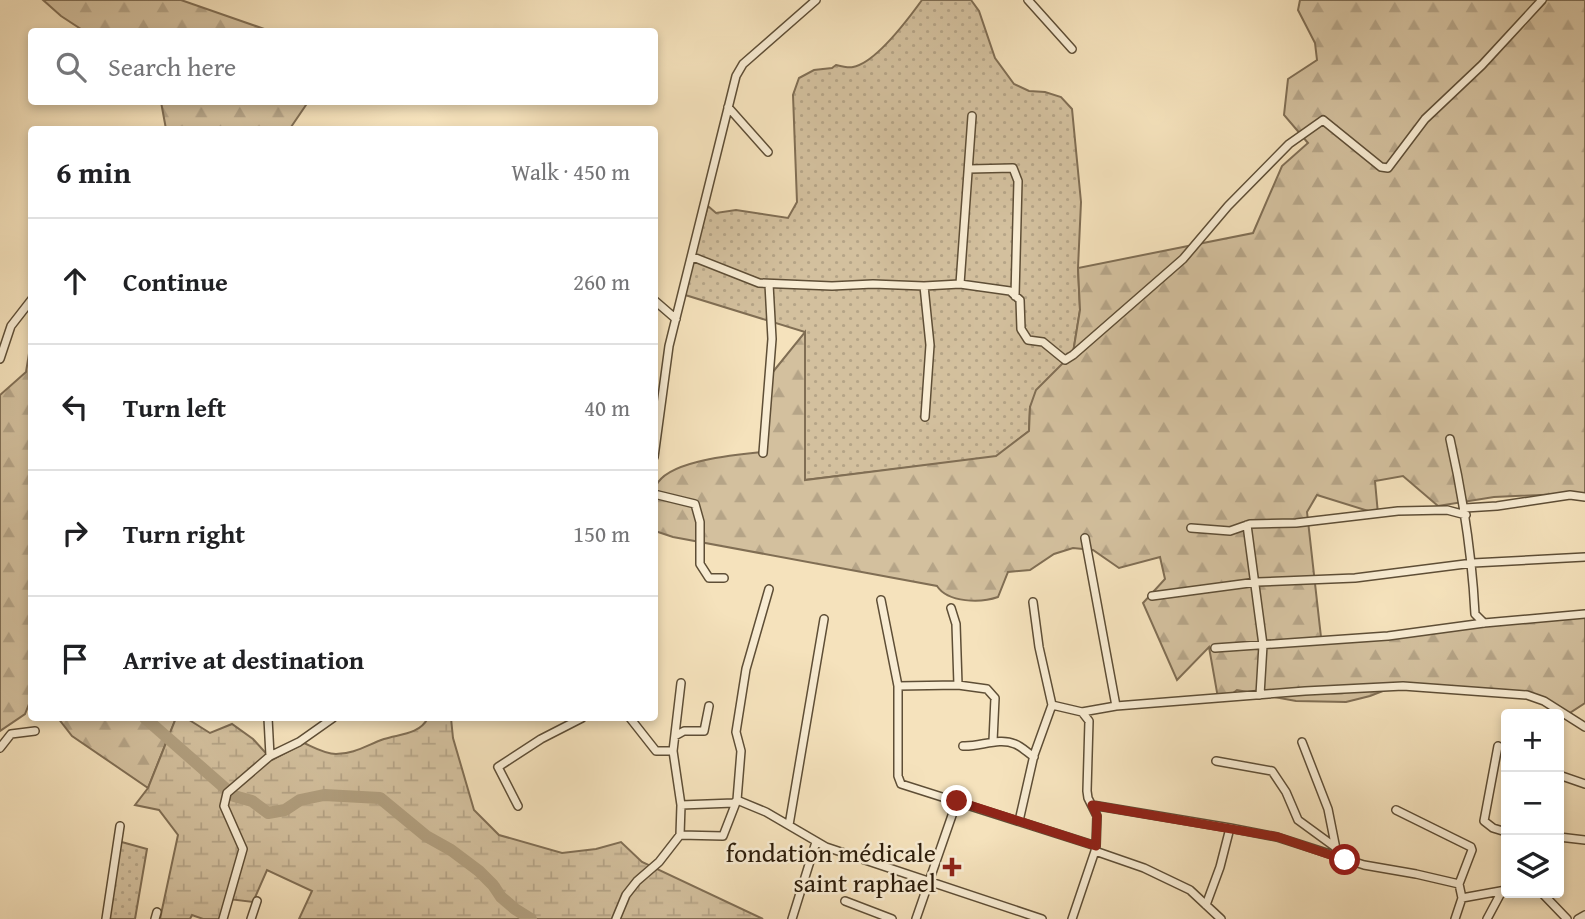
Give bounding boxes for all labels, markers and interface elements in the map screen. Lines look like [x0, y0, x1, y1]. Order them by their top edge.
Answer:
search box [28, 28, 658, 105]
text: Search here [108, 47, 236, 86]
icon: search [52, 48, 90, 86]
text: 6 min [56, 150, 131, 194]
text: Walk · 450 m [511, 155, 630, 188]
icon: ahead [56, 262, 94, 300]
text: Continue [123, 262, 228, 301]
text: 260 m [573, 265, 630, 298]
icon: left [56, 388, 94, 426]
text: Turn left [123, 388, 226, 427]
text: 40 m [584, 391, 630, 424]
icon: right [56, 514, 94, 552]
text: Turn right [123, 514, 245, 553]
text: 150 m [573, 517, 630, 550]
icon: arrive [56, 640, 94, 678]
text: Arrive at destination [123, 640, 364, 679]
map controls [1501, 709, 1564, 898]
button: + [1501, 709, 1564, 772]
button: − [1501, 772, 1564, 835]
route end [941, 785, 972, 816]
place label: fondation médicale saint raphael [726, 833, 936, 902]
button: layers [1501, 835, 1564, 898]
route start [1329, 844, 1360, 875]
marker: fondation médicale saint raphael [942, 857, 962, 877]

